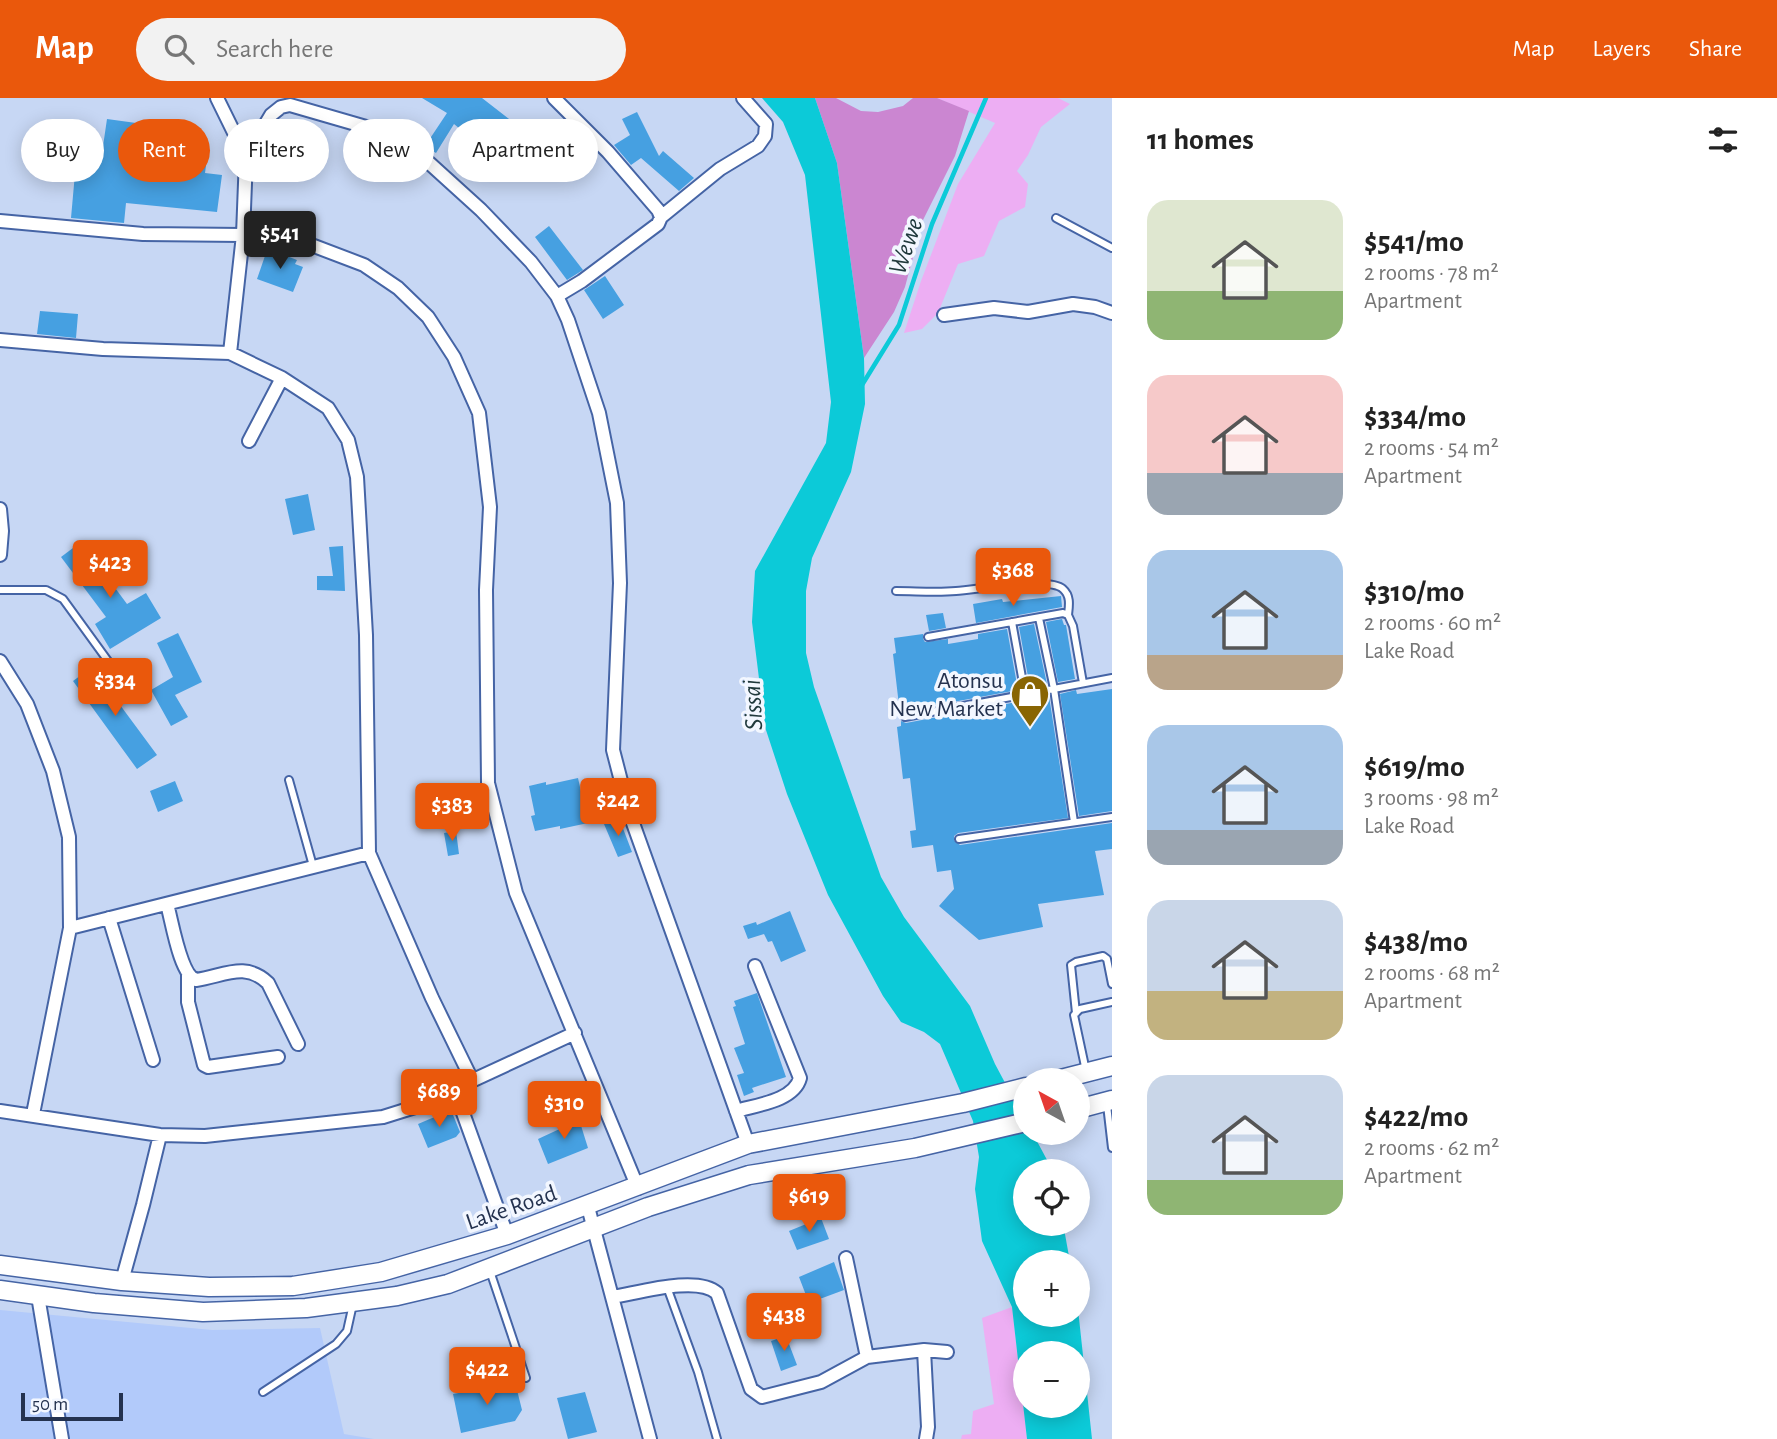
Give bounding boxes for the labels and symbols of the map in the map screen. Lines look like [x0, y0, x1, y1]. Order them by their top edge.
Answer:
pin: $541 [239, 212, 321, 271]
water label: Wewe [884, 215, 928, 278]
pin: $423 [69, 540, 151, 600]
pin: $368 [972, 548, 1054, 608]
pin: $334 [74, 658, 156, 718]
place label: Atonsu New Market [889, 669, 1003, 721]
shop icon: Atonsu New Market [1009, 673, 1051, 728]
water label: Sissai [739, 678, 767, 731]
pin: $242 [577, 778, 659, 838]
pin: $383 [411, 784, 493, 843]
north arrow [1013, 1068, 1090, 1144]
pin: $689 [398, 1070, 480, 1129]
pin: $310 [523, 1082, 605, 1141]
pin: $619 [768, 1174, 850, 1234]
street label: Lake Road [463, 1181, 560, 1235]
pin: $438 [743, 1294, 825, 1353]
pin: $422 [446, 1348, 528, 1407]
scale bar [21, 1390, 122, 1422]

